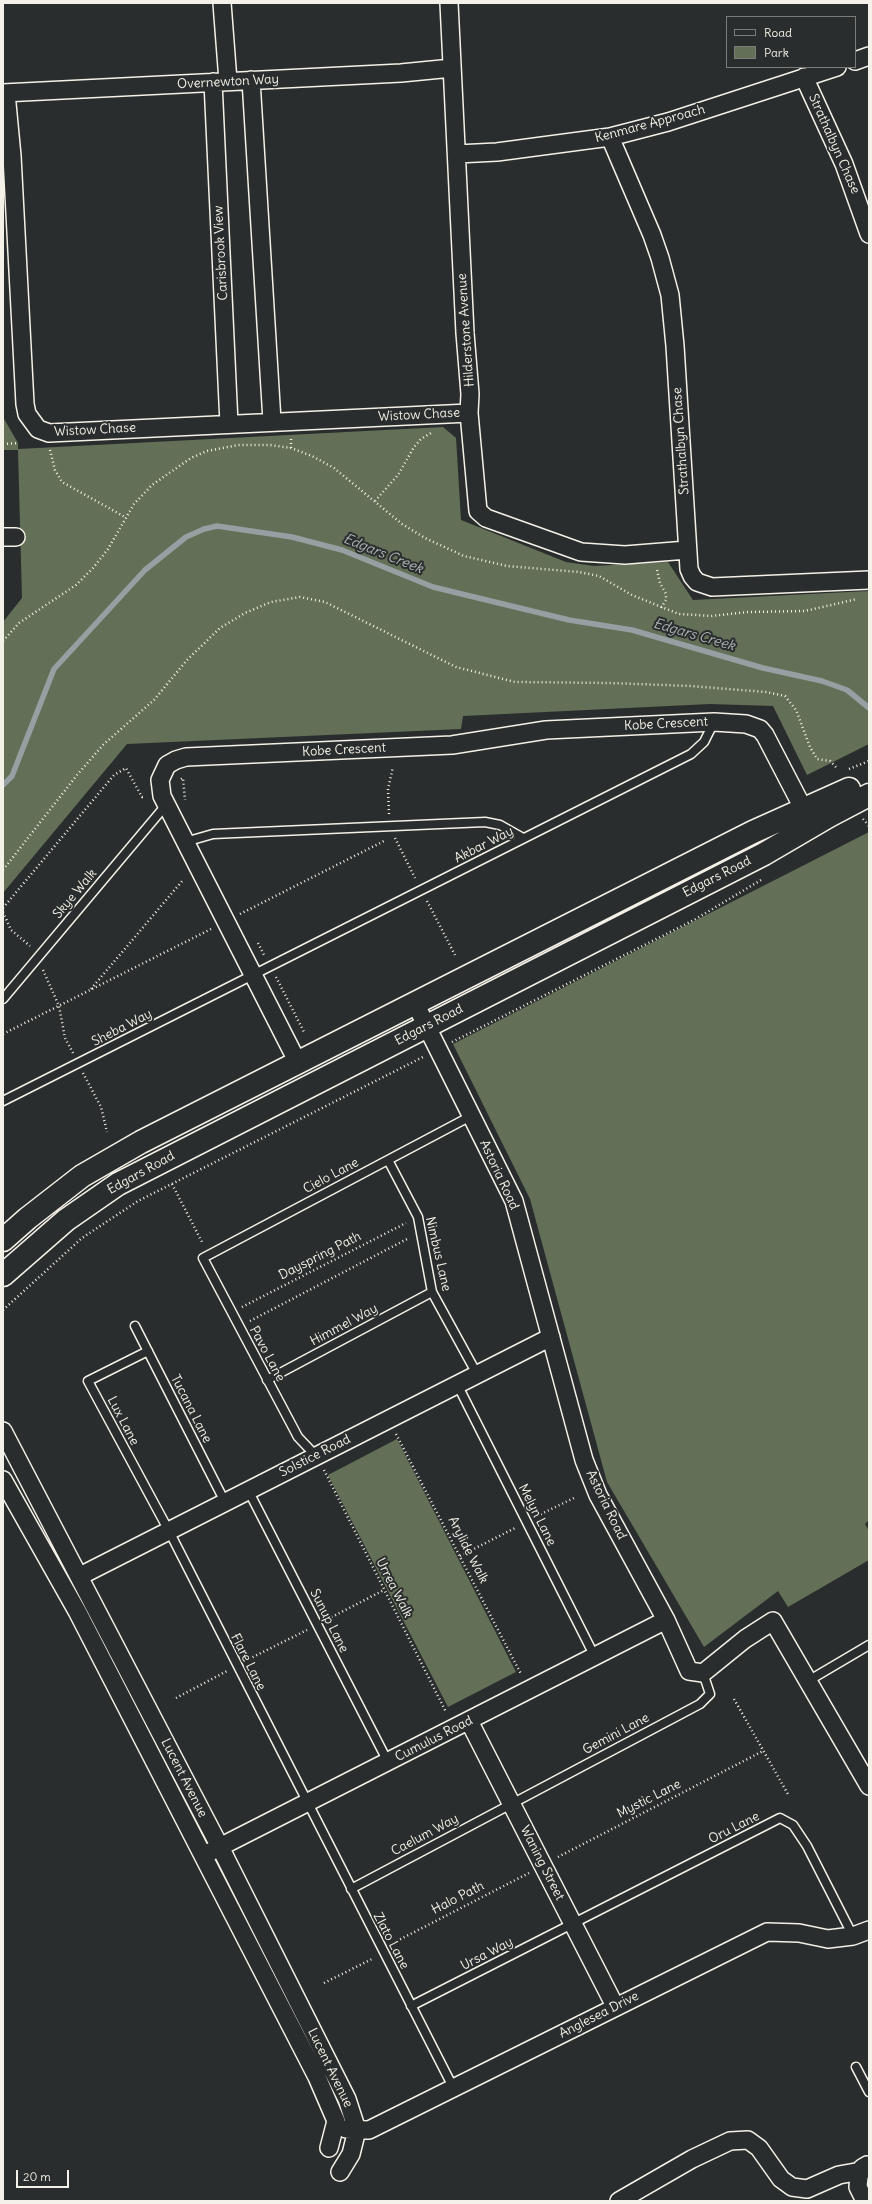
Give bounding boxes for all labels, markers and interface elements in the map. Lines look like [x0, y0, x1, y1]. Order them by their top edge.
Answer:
legend [726, 16, 856, 68]
text: Road [764, 25, 792, 40]
text: Park [764, 45, 789, 60]
street label: Overnewton Way [177, 72, 279, 92]
street label: Strathalbyn Chase [805, 92, 863, 196]
street label: Kenmare Approach [593, 102, 707, 146]
street label: Carisbrook View [211, 205, 231, 301]
street label: Hilderstone Avenue [454, 273, 478, 387]
street label: Strathalbyn Chase [669, 387, 693, 495]
street label: Wistow Chase [378, 405, 460, 425]
street label: Wistow Chase [54, 420, 136, 440]
water label: Edgars Creek [341, 530, 425, 578]
water label: Edgars Creek [651, 615, 737, 655]
street label: Kobe Crescent [624, 714, 708, 734]
street label: Kobe Crescent [302, 740, 386, 760]
street label: Akbar Way [452, 823, 516, 867]
street label: Edgars Road [680, 853, 754, 901]
street label: Skye Walk [50, 866, 100, 922]
street label: Edgars Road [392, 1001, 466, 1049]
street label: Sheba Way [89, 1006, 155, 1050]
street label: Astoria Road [476, 1138, 522, 1212]
street label: Edgars Road [105, 1148, 177, 1198]
street label: Cielo Lane [301, 1155, 361, 1197]
street label: Nimbus Lane [422, 1215, 454, 1293]
street label: Dayspring Path [276, 1229, 364, 1283]
street label: Himmel Way [308, 1301, 380, 1349]
street label: Pavo Lane [246, 1324, 288, 1384]
street label: Tucana Lane [167, 1372, 215, 1446]
street label: Lux Lane [104, 1394, 142, 1448]
street label: Solstice Road [277, 1431, 353, 1481]
street label: Astoria Road [583, 1468, 629, 1542]
street label: Melyn Lane [515, 1481, 559, 1549]
street label: Arylide Walk [445, 1514, 491, 1586]
street label: Urrea Walk [372, 1556, 416, 1620]
street label: Sunup Lane [306, 1587, 352, 1655]
street label: Flare Lane [227, 1631, 269, 1693]
street label: Gemini Lane [580, 1710, 652, 1758]
street label: Cumulus Road [393, 1713, 475, 1765]
street label: Lucent Avenue [157, 1736, 211, 1820]
street label: Mystic Lane [614, 1776, 684, 1822]
street label: Oru Lane [706, 1809, 762, 1847]
street label: Caelum Way [389, 1811, 461, 1859]
street label: Waning Street [516, 1823, 568, 1903]
street label: Halo Path [429, 1878, 487, 1918]
street label: Zlato Lane [370, 1910, 412, 1972]
street label: Ursa Way [458, 1934, 516, 1974]
street label: Anglesea Drive [557, 1988, 641, 2042]
street label: Lucent Avenue [304, 2026, 356, 2110]
scale bar [18, 2162, 71, 2188]
text: 20 m [23, 2169, 51, 2184]

